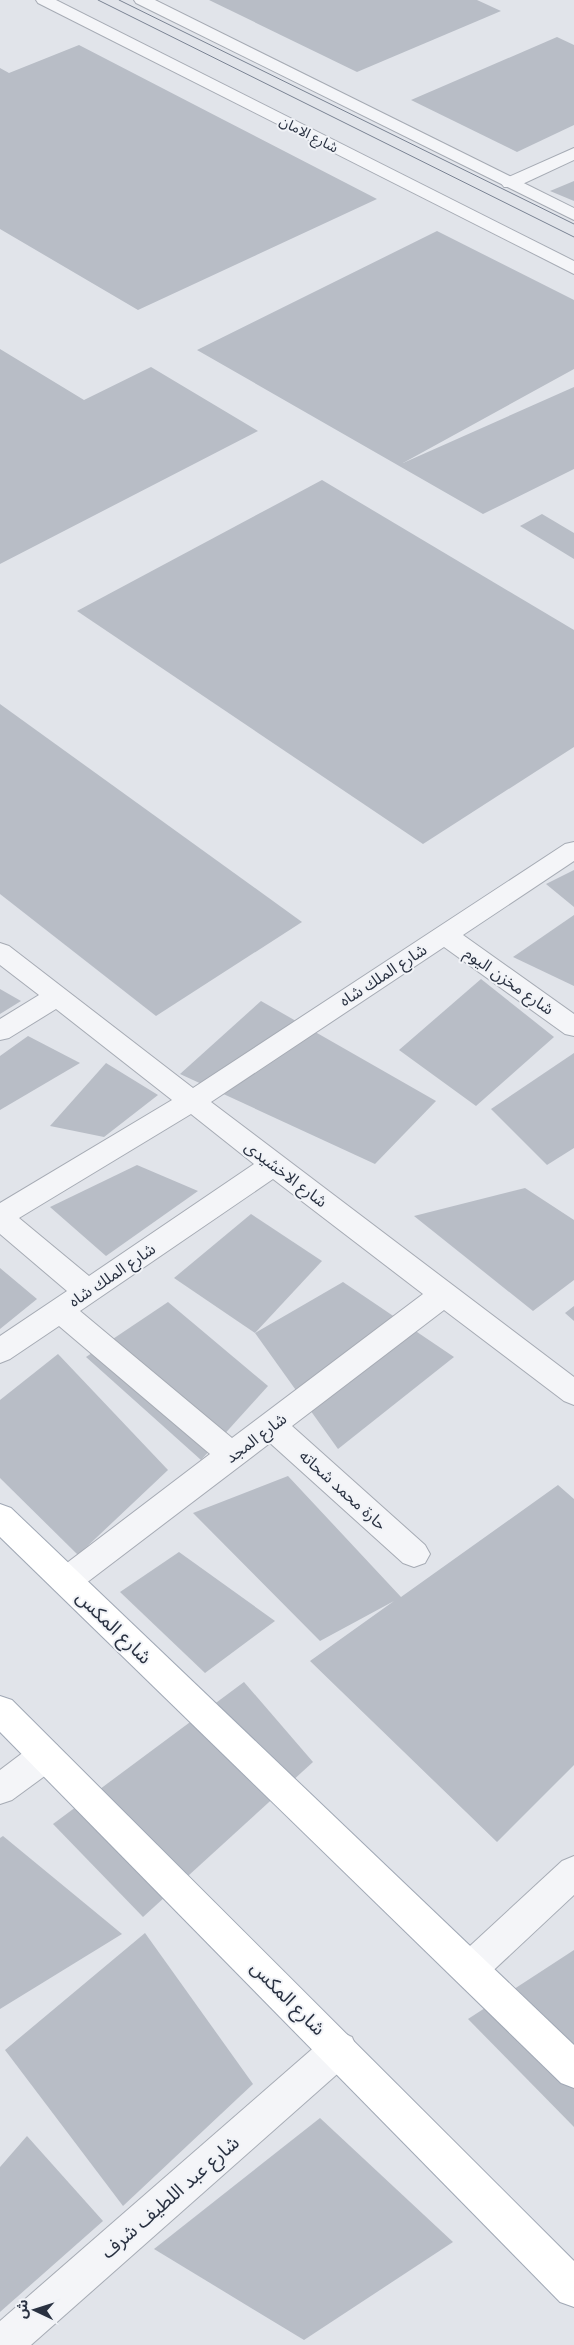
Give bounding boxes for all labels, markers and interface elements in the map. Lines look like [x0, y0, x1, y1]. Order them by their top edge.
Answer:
street label: شارع الامان [276, 112, 341, 158]
street label: شارع الملك شاه [336, 940, 432, 1013]
street label: شارع مخزن اليوم [459, 943, 557, 1021]
street label: شارع الاخشيدى [239, 1137, 331, 1214]
street label: شارع الملك شاه [65, 1239, 160, 1313]
street label: شارع المجد [222, 1409, 292, 1469]
street label: حارة محمد شحاته [296, 1446, 390, 1534]
street label: شارع المكس [70, 1585, 157, 1670]
street label: شارع المكس [244, 1956, 330, 2042]
street label: شارع عبد اللطيف شرف [96, 2131, 245, 2265]
north arrow [10, 2285, 60, 2335]
text: ش [12, 2299, 32, 2319]

